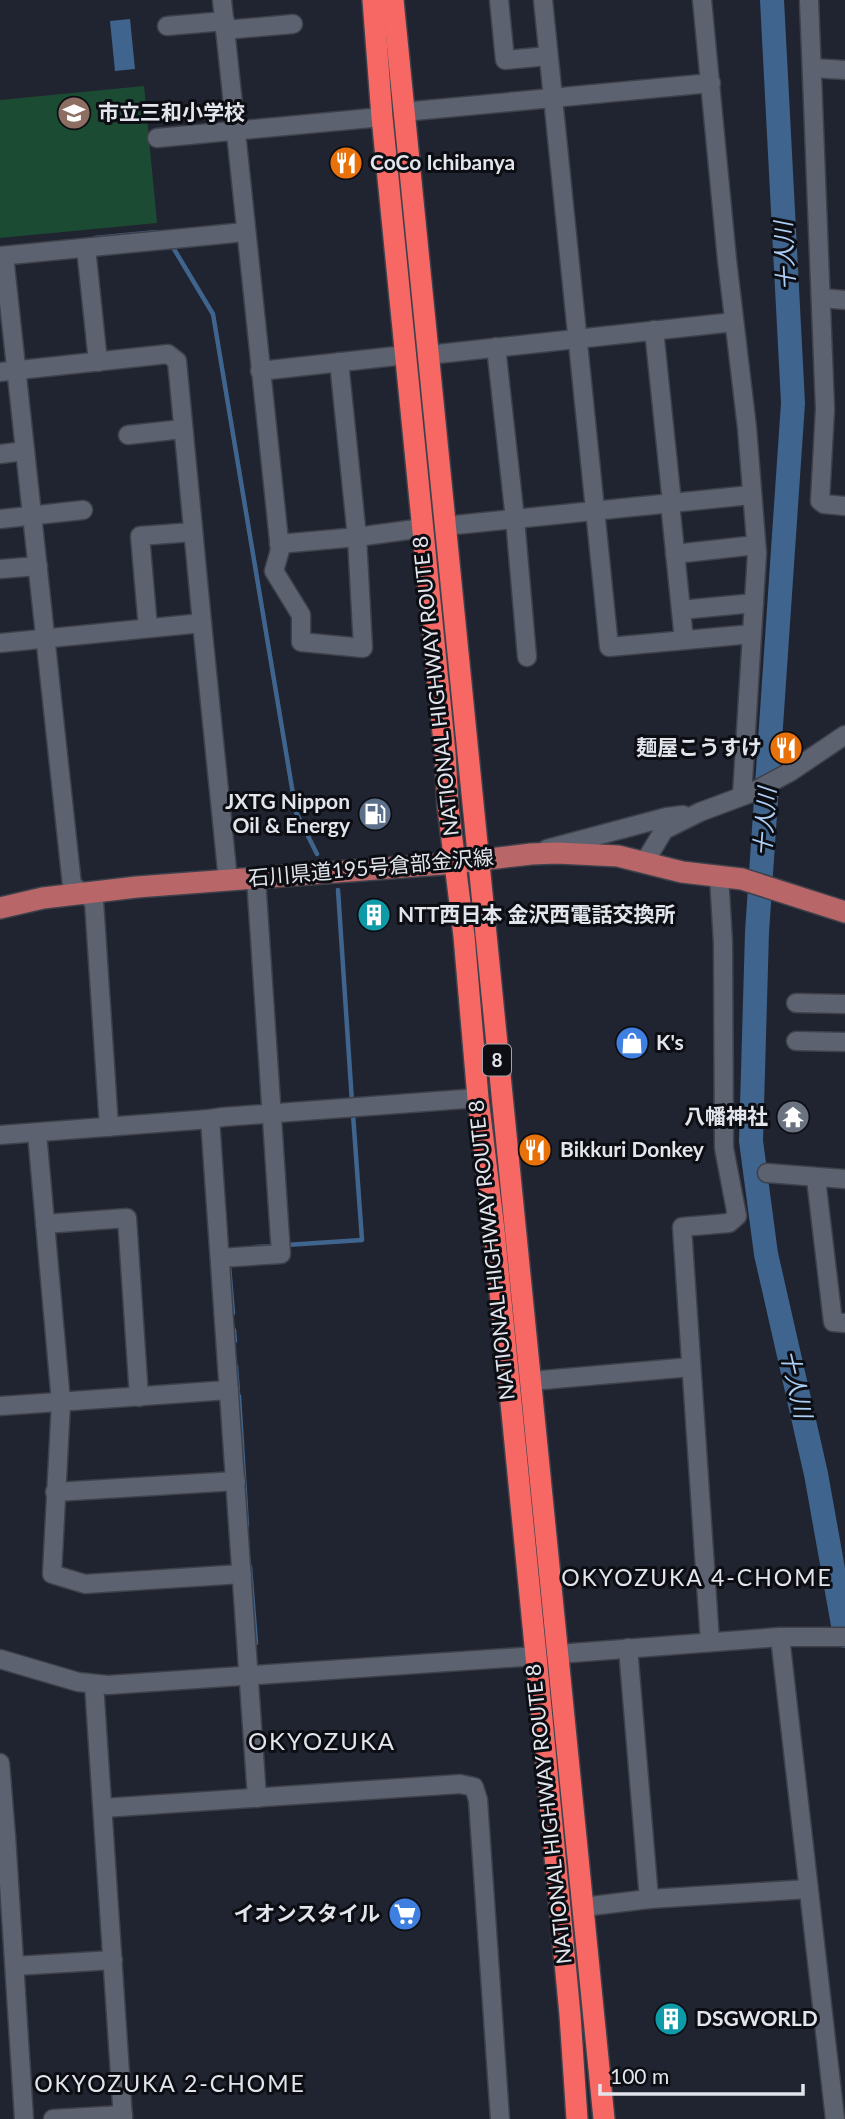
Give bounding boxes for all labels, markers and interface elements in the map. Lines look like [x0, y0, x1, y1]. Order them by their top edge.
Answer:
school or university icon: 市立三和小学校 [55, 94, 93, 132]
place label: 市立三和小学校 [98, 99, 245, 124]
restaurant icon: CoCo Ichibanya [327, 144, 365, 182]
place label: CoCo Ichibanya [370, 149, 515, 174]
water label: 十人川 [768, 218, 800, 291]
street label: NATIONAL HIGHWAY ROUTE 8 [406, 535, 463, 837]
restaurant icon: 麺屋こうすけ [767, 729, 805, 767]
place label: 麺屋こうすけ [636, 734, 762, 759]
water label: 十人川 [748, 784, 781, 857]
place label: JXTG Nippon Oil & Energy [225, 788, 351, 837]
fuel station icon: JXTG Nippon Oil & Energy [356, 795, 394, 833]
street label: 石川県道195号倉部金沢線 [247, 843, 495, 890]
building icon: NTT西日本 金沢西電話交換所 [355, 896, 393, 934]
place label: NTT西日本 金沢西電話交換所 [398, 901, 675, 926]
shop icon: K's [613, 1024, 651, 1062]
place label: K's [656, 1029, 684, 1054]
road number: 8 [483, 1044, 511, 1076]
temple icon: 八幡神社 [774, 1098, 812, 1136]
street label: NATIONAL HIGHWAY ROUTE 8 [462, 1099, 519, 1401]
place label: 八幡神社 [684, 1103, 768, 1128]
restaurant icon: Bikkuri Donkey [516, 1131, 554, 1169]
place label: Bikkuri Donkey [560, 1136, 705, 1161]
water label: 十人川 [776, 1347, 819, 1423]
district label: OKYOZUKA 4-CHOME [561, 1563, 833, 1591]
street label: NATIONAL HIGHWAY ROUTE 8 [519, 1663, 576, 1965]
district label: OKYOZUKA [248, 1726, 396, 1755]
supermarket icon: イオンスタイル [386, 1895, 424, 1933]
place label: イオンスタイル [233, 1900, 380, 1925]
building icon: DSGWORLD [652, 2000, 690, 2038]
place label: DSGWORLD [696, 2005, 818, 2030]
scale bar [600, 2052, 803, 2096]
text: 100 m [610, 2063, 669, 2088]
district label: OKYOZUKA 2-CHOME [34, 2069, 306, 2097]

